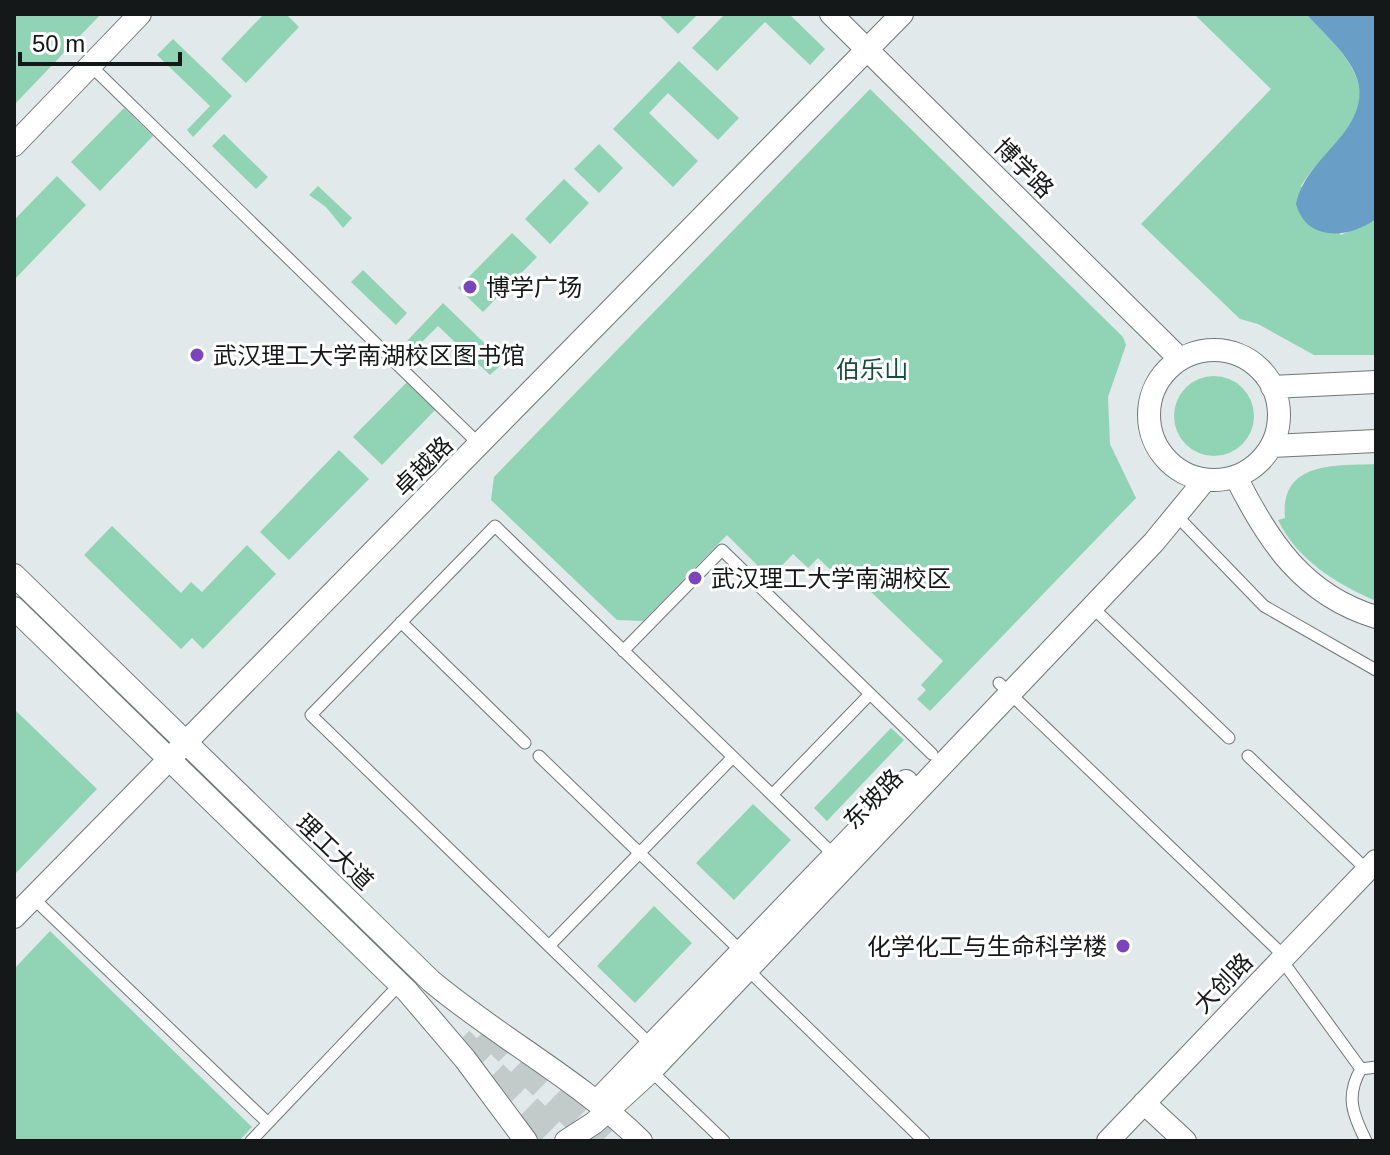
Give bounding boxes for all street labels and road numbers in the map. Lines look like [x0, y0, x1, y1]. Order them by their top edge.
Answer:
street label: 博学路 [989, 133, 1059, 203]
street label: 卓越路 [388, 431, 458, 501]
street label: 东坡路 [838, 764, 908, 834]
street label: 理工大道 [291, 809, 379, 895]
street label: 大创路 [1188, 948, 1258, 1018]

